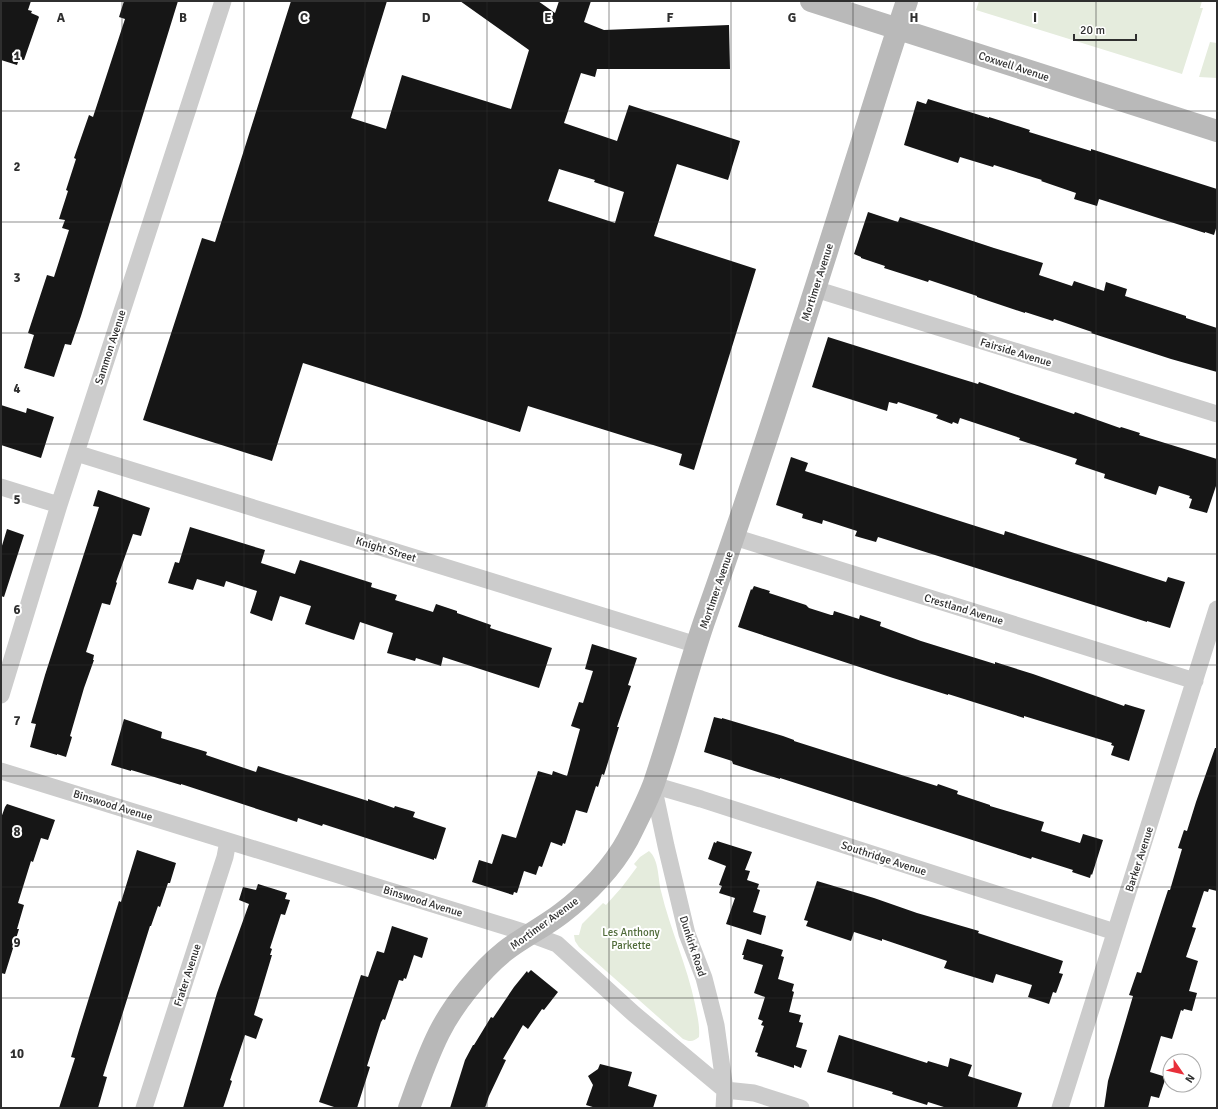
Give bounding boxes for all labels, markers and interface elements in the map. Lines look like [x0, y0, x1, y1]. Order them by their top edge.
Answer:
text: A [57, 10, 66, 26]
text: B [179, 10, 187, 26]
text: C [300, 10, 308, 26]
text: D [422, 10, 431, 26]
text: E [544, 10, 552, 26]
text: F [667, 10, 674, 26]
text: G [788, 10, 796, 26]
text: H [910, 10, 918, 26]
text: I [1033, 10, 1037, 26]
scale bar [1074, 16, 1136, 42]
text: 20 m [1080, 23, 1105, 38]
text: 1 [13, 48, 21, 64]
street label: Coxwell Avenue [977, 49, 1051, 84]
text: 2 [13, 159, 21, 175]
street label: Mortimer Avenue [799, 242, 836, 323]
text: 3 [13, 270, 21, 286]
street label: Sammon Avenue [92, 308, 129, 386]
street label: Fairside Avenue [979, 335, 1053, 370]
text: 4 [13, 381, 21, 397]
text: 5 [13, 492, 21, 508]
street label: Knight Street [354, 534, 418, 565]
street label: Mortimer Avenue [697, 550, 736, 631]
street label: Crestland Avenue [923, 591, 1005, 628]
text: 6 [13, 602, 21, 618]
text: 7 [13, 713, 21, 729]
street label: Binswood Avenue [72, 787, 154, 824]
text: 8 [13, 824, 21, 840]
street label: Barker Avenue [1123, 825, 1156, 893]
street label: Southridge Avenue [840, 839, 928, 878]
street label: Binswood Avenue [382, 883, 464, 920]
street label: Mortimer Avenue [508, 894, 581, 952]
street label: Dunkirk Road [677, 914, 709, 978]
park label: Les Anthony Parkette [602, 926, 661, 952]
text: 9 [13, 935, 21, 951]
street label: Frater Avenue [171, 942, 204, 1008]
text: 10 [10, 1046, 24, 1062]
north arrow [1162, 1053, 1202, 1093]
text: N [1182, 1072, 1197, 1085]

